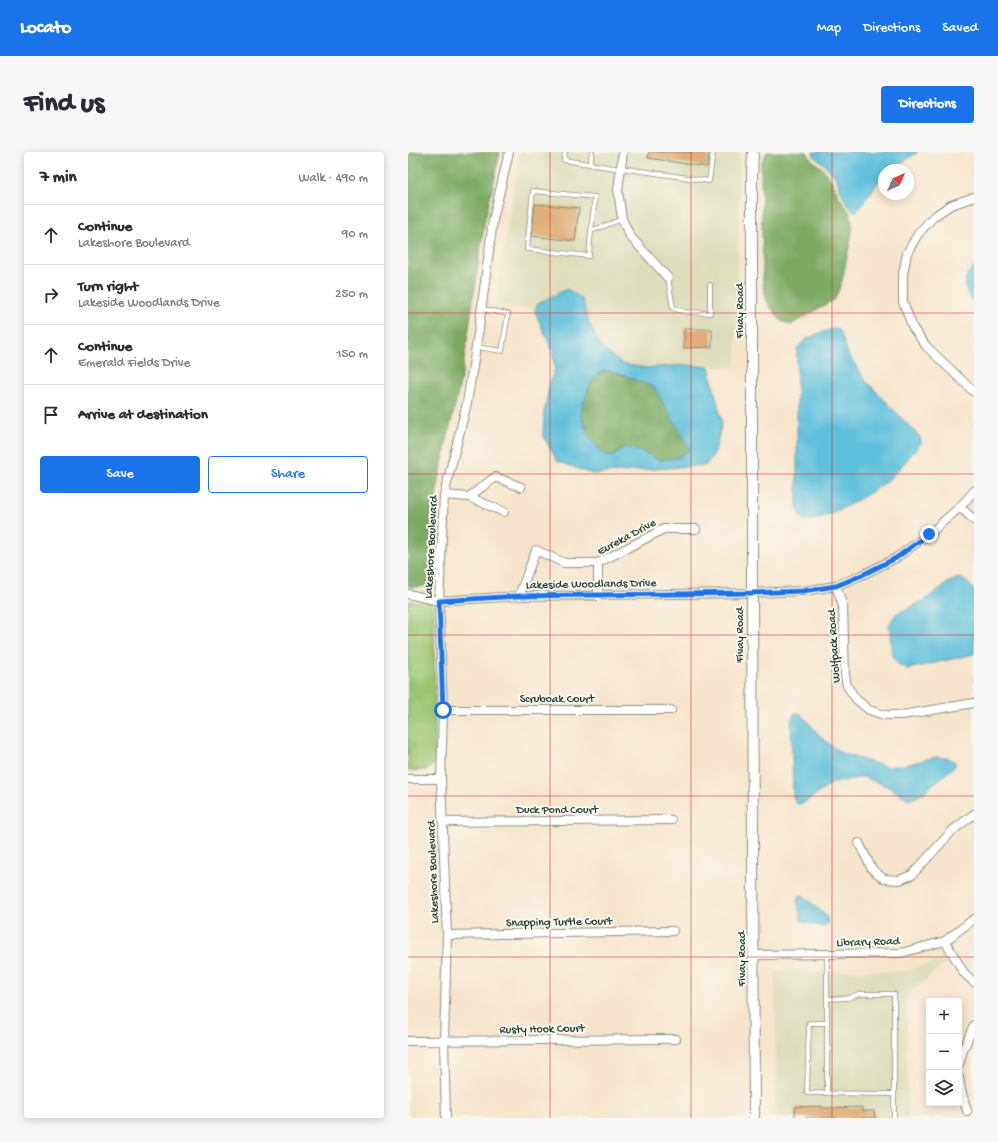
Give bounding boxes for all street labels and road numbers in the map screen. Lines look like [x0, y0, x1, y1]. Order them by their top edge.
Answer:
street label: Fivay Road [734, 282, 748, 340]
street label: Lakeshore Boulevard [422, 494, 442, 599]
street label: Eureka Drive [595, 516, 659, 559]
street label: Lakeside Woodlands Drive [526, 577, 657, 593]
street label: Fivay Road [734, 606, 748, 664]
street label: Wolfpack Road [825, 608, 845, 683]
street label: Scruboak Court [520, 693, 595, 707]
street label: Duck Pond Court [515, 804, 599, 818]
street label: Lakeshore Boulevard [425, 819, 443, 924]
street label: Snapping Turtle Court [506, 915, 613, 931]
street label: Fivay Road [736, 930, 750, 988]
street label: Library Road [836, 935, 901, 951]
street label: Rusty Hook Court [499, 1022, 586, 1038]

